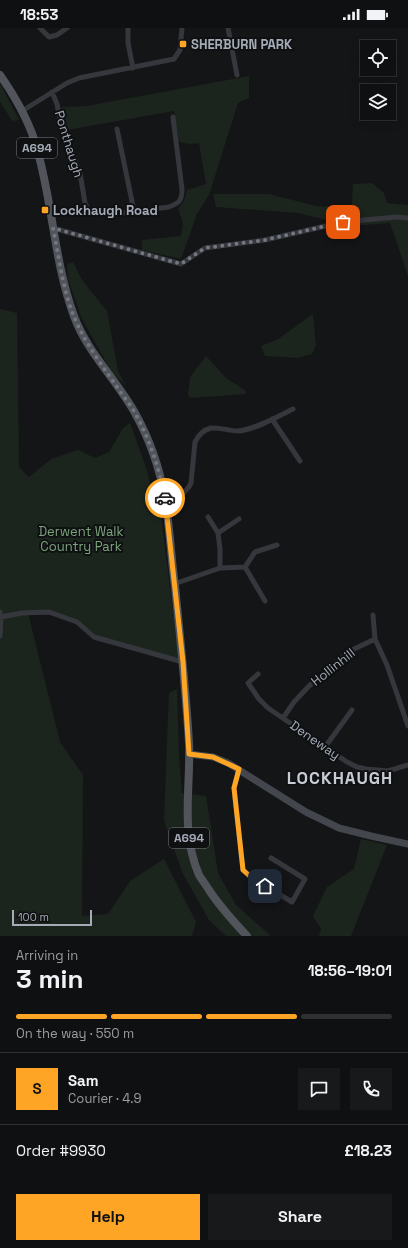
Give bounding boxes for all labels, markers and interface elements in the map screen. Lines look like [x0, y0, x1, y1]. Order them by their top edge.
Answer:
text: 18:53 [20, 5, 58, 24]
place label: SHERBURN PARK [191, 36, 293, 53]
marker: SHERBURN PARK [178, 39, 188, 49]
map controls [360, 40, 396, 120]
button: locate [360, 40, 396, 76]
button: layers [360, 84, 396, 120]
street label: Ponthaugh [51, 109, 87, 179]
road number: A694 [17, 138, 57, 158]
place label: Lockhaugh Road [53, 202, 158, 219]
marker: Lockhaugh Road [40, 205, 50, 215]
pin [326, 205, 360, 239]
icon: bag [332, 211, 354, 233]
courier [145, 478, 185, 518]
icon: car [154, 487, 176, 509]
park label: Derwent Walk Country Park [38, 523, 124, 555]
street label: Hollinhill [307, 644, 359, 690]
street label: Deneway [287, 717, 343, 763]
district label: LOCKHAUGH [287, 767, 393, 789]
road number: A694 [169, 828, 209, 848]
pin [248, 869, 282, 903]
icon: home [254, 875, 276, 897]
scale bar [12, 908, 92, 927]
text: 100 m [18, 910, 49, 924]
text: Arriving in [16, 947, 78, 964]
text: 18:56–19:01 [308, 961, 392, 980]
text: 3 min [16, 962, 84, 996]
text: On the way · 550 m [16, 1025, 134, 1042]
button: chat [298, 1068, 340, 1110]
button: phone [350, 1068, 392, 1110]
text: Sam [68, 1071, 99, 1090]
text: S [32, 1079, 42, 1098]
text: Courier · 4.9 [68, 1090, 142, 1107]
text: Order #9930 [16, 1141, 106, 1160]
text: £18.23 [344, 1141, 392, 1160]
button: Help [16, 1194, 200, 1240]
button: Share [208, 1194, 392, 1240]

